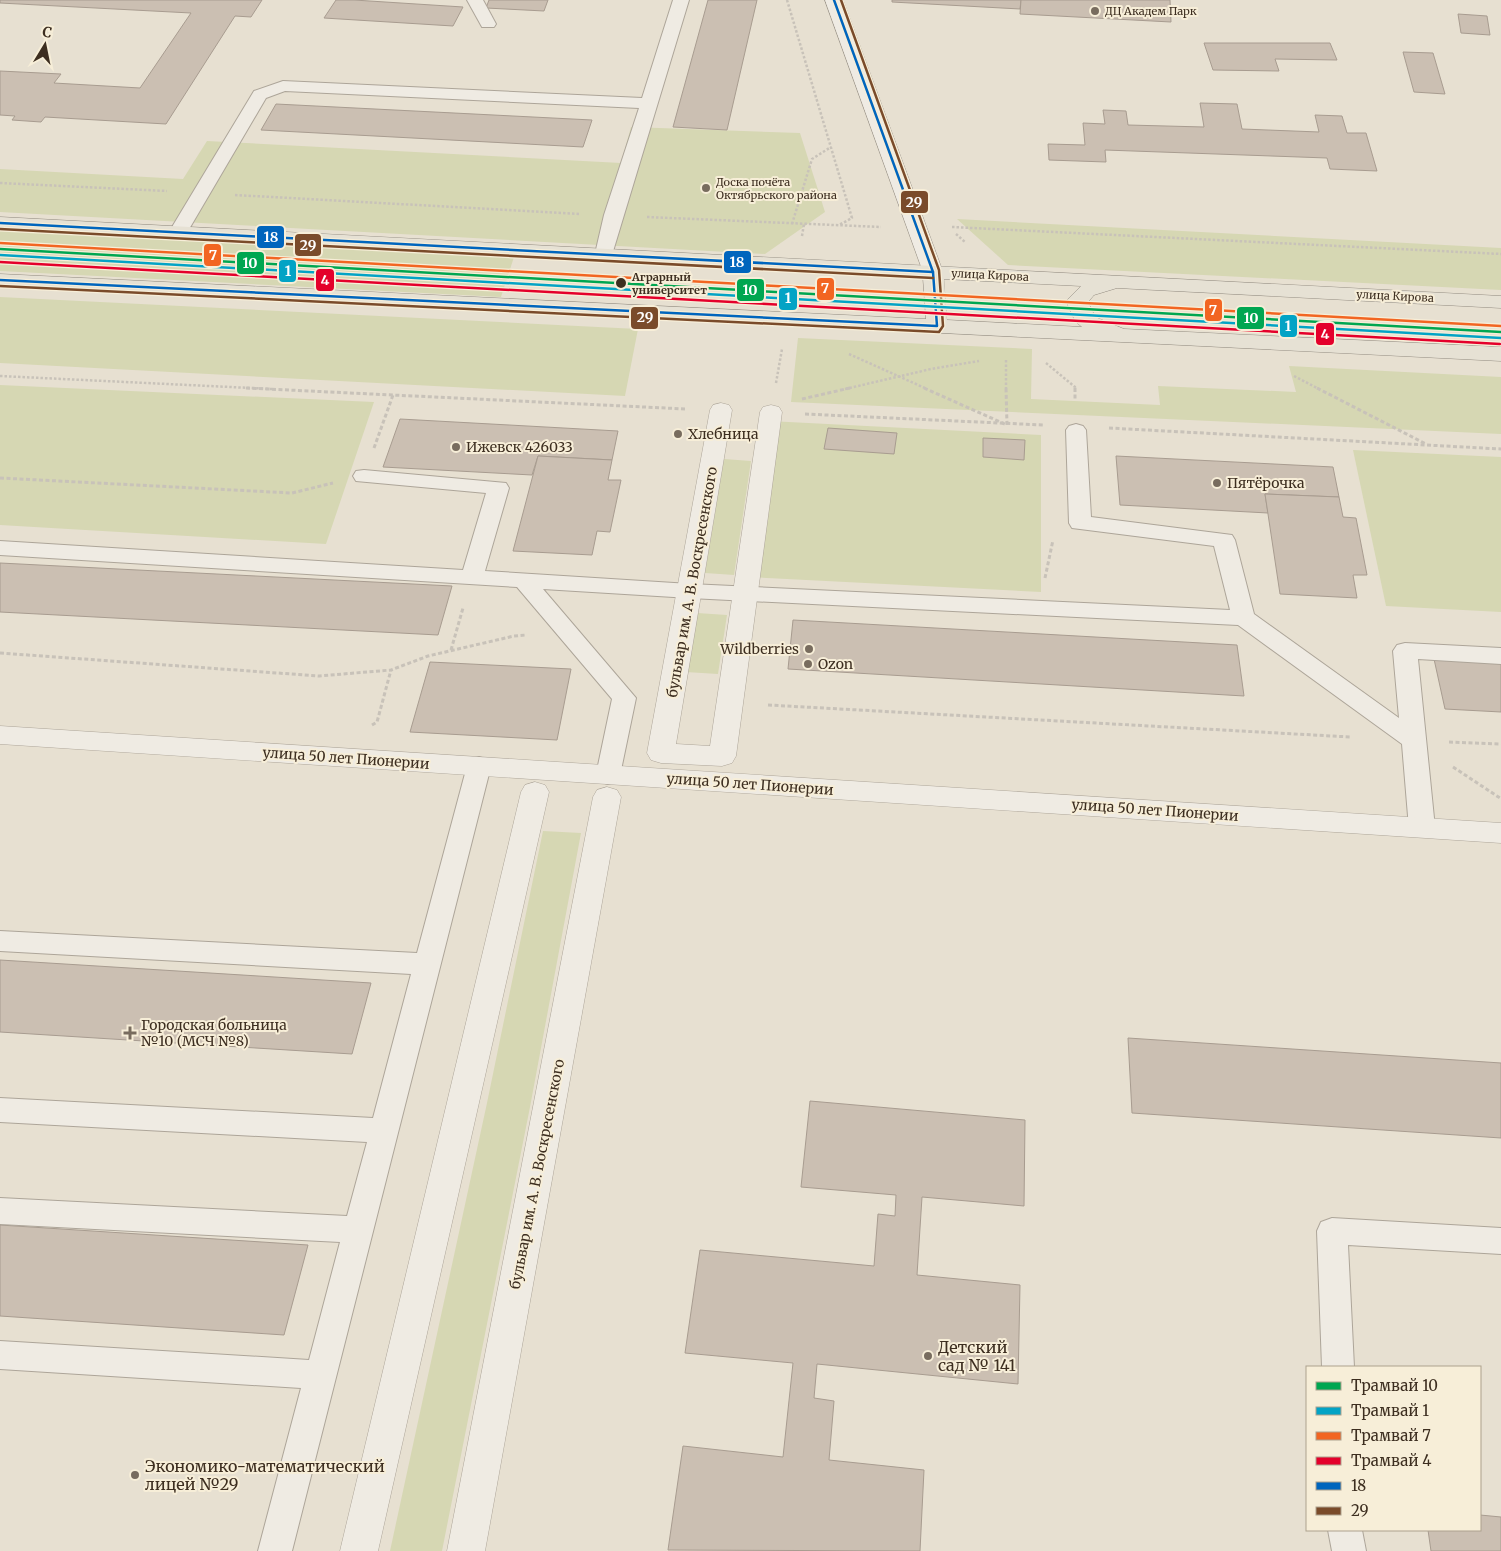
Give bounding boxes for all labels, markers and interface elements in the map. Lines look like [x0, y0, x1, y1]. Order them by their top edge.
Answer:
place label: ДЦ Академ Парк [1105, 4, 1197, 18]
marker: ДЦ Академ Парк [1089, 5, 1101, 17]
north arrow [20, 20, 70, 70]
text: С [41, 23, 53, 42]
place label: Доска почёта Октябрьского района [716, 175, 837, 202]
marker: Доска почёта Октябрьского района [700, 182, 712, 194]
line badge: 29 [900, 190, 929, 214]
text: 29 [906, 193, 922, 211]
line badge: 18 [256, 225, 285, 249]
text: 18 [264, 228, 279, 246]
line badge: 29 [294, 233, 322, 257]
text: 29 [300, 236, 316, 254]
line badge: 7 [203, 243, 222, 267]
text: 7 [209, 246, 217, 264]
line badge: 18 [723, 250, 752, 274]
line badge: 10 [236, 251, 265, 275]
text: 18 [730, 253, 745, 271]
text: 10 [242, 254, 258, 272]
line badge: 1 [278, 259, 297, 283]
text: 1 [285, 262, 292, 280]
street label: улица Кирова [951, 266, 1029, 284]
line badge: 4 [315, 268, 335, 292]
place label: Аграрный университет [631, 270, 707, 297]
text: 4 [321, 271, 330, 289]
marker: Аграрный университет [614, 276, 628, 290]
line badge: 7 [816, 277, 835, 301]
line badge: 10 [736, 278, 765, 302]
text: 7 [821, 279, 829, 297]
text: 10 [742, 281, 758, 299]
line badge: 1 [778, 287, 798, 311]
street label: улица Кирова [1356, 287, 1434, 305]
text: 1 [785, 289, 792, 307]
line badge: 7 [1204, 298, 1223, 322]
text: 7 [1209, 301, 1217, 319]
line badge: 29 [630, 306, 659, 330]
line badge: 10 [1236, 306, 1265, 330]
text: 29 [637, 308, 653, 326]
text: 10 [1243, 309, 1259, 327]
line badge: 1 [1279, 314, 1298, 338]
text: 1 [1285, 317, 1292, 335]
line badge: 4 [1315, 322, 1335, 346]
text: 4 [1321, 325, 1330, 343]
place label: Хлебница [688, 425, 759, 443]
marker: Хлебница [672, 428, 684, 440]
place label: Ижевск 426033 [466, 438, 573, 456]
marker: Ижевск 426033 [450, 441, 462, 453]
street label: бульвар им. А. В. Воскресенского [663, 465, 721, 699]
place label: Пятёрочка [1227, 474, 1305, 492]
marker: Пятёрочка [1211, 477, 1223, 489]
place label: Wildberries [719, 640, 799, 658]
marker: Wildberries [803, 643, 815, 655]
place label: Ozon [818, 655, 853, 673]
marker: Ozon [802, 658, 814, 670]
street label: улица 50 лет Пионерии [262, 743, 430, 773]
street label: улица 50 лет Пионерии [666, 769, 834, 799]
street label: улица 50 лет Пионерии [1071, 795, 1239, 825]
place label: Городская больница №10 (МСЧ №8) [141, 1016, 287, 1050]
marker: Городская больница №10 (МСЧ №8) [123, 1026, 137, 1040]
street label: бульвар им. А. В. Воскресенского [506, 1058, 568, 1290]
place label: Детский сад № 141 [938, 1337, 1016, 1375]
marker: Детский сад № 141 [922, 1350, 934, 1362]
legend [1306, 1366, 1481, 1531]
text: Трамвай 10 [1351, 1376, 1438, 1395]
text: Трамвай 1 [1351, 1401, 1429, 1420]
text: Трамвай 7 [1351, 1426, 1431, 1445]
text: Трамвай 4 [1351, 1451, 1431, 1470]
place label: Экономико-математический лицей №29 [145, 1456, 385, 1494]
marker: Экономико-математический лицей №29 [129, 1469, 141, 1481]
text: 18 [1351, 1476, 1366, 1495]
text: 29 [1351, 1501, 1369, 1520]

